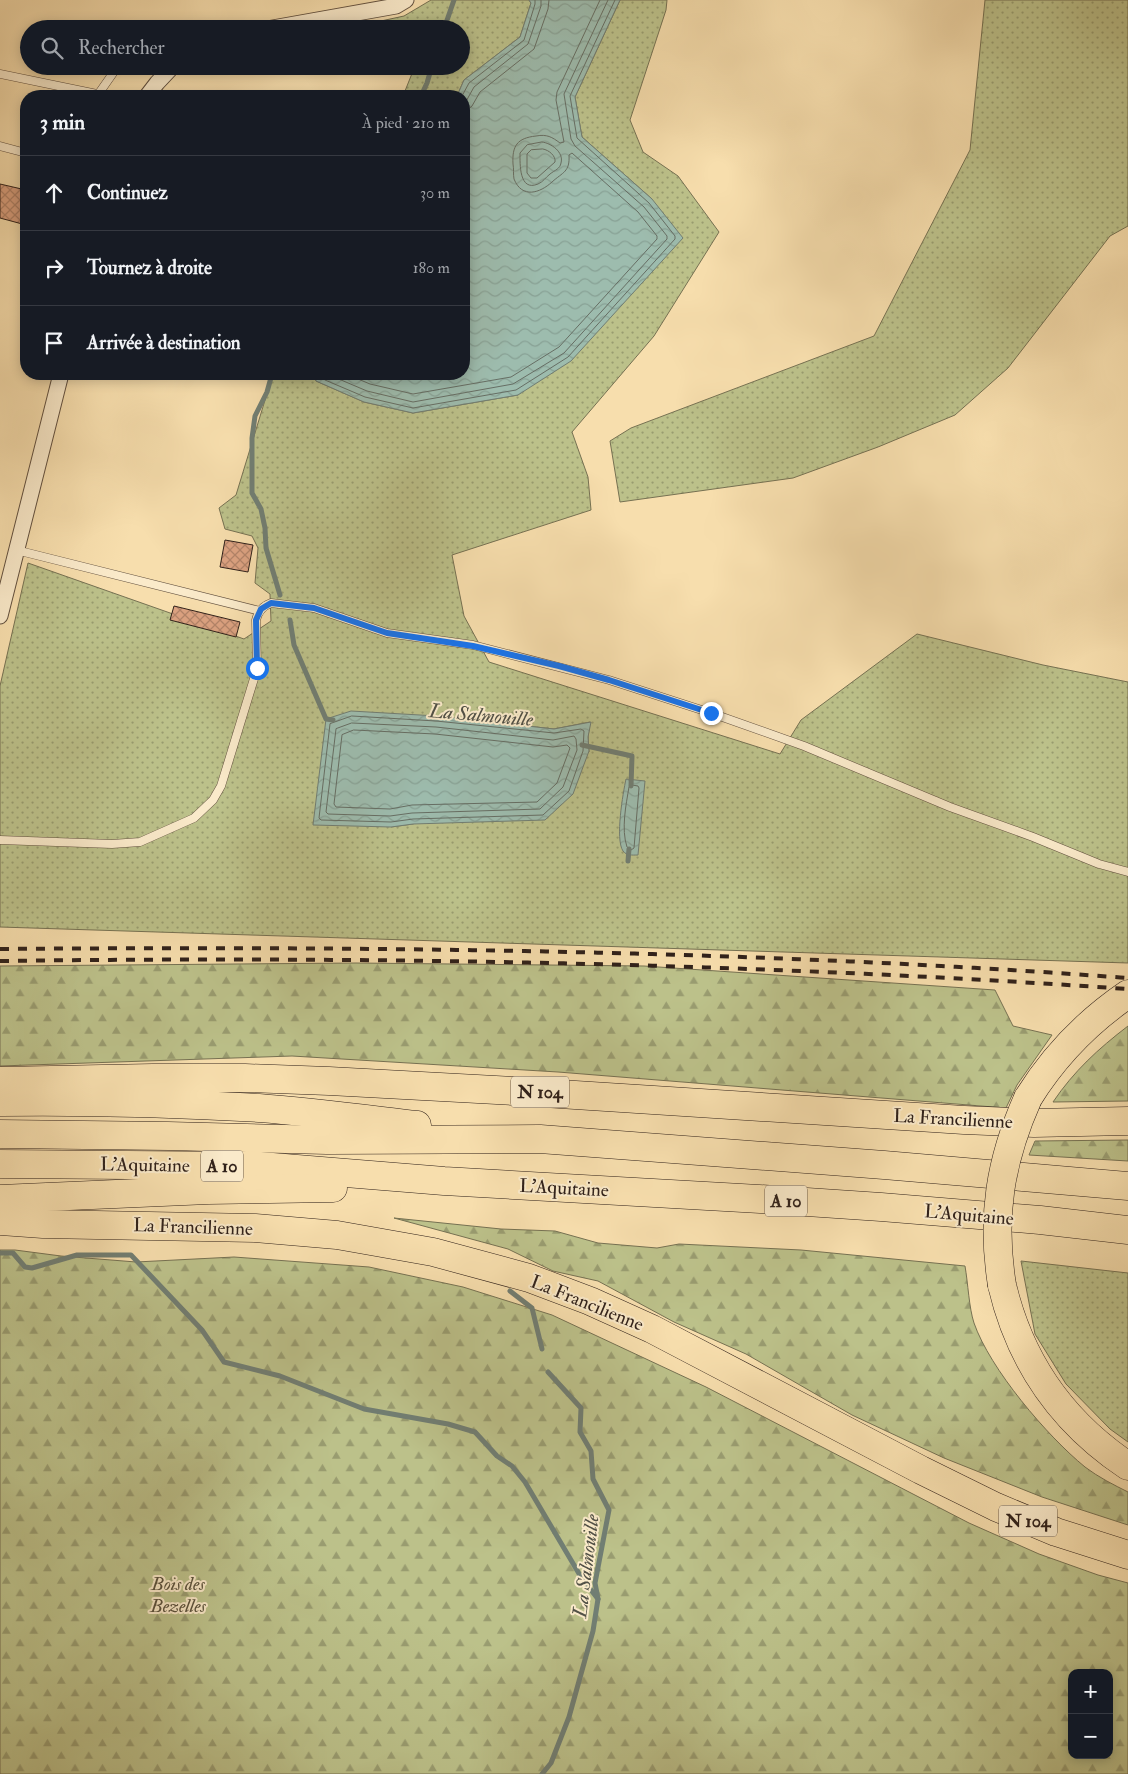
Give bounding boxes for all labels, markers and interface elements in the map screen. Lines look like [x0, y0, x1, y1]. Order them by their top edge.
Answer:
search box [20, 20, 470, 75]
icon: search [38, 34, 66, 62]
text: Rechercher [78, 36, 165, 60]
text: 3 min [40, 109, 85, 136]
text: À pied · 210 m [362, 113, 450, 133]
icon: ahead [40, 179, 68, 207]
text: Continuez [87, 181, 168, 205]
text: 30 m [420, 183, 450, 203]
icon: right [40, 254, 68, 282]
text: Tournez à droite [87, 256, 212, 280]
text: 180 m [413, 258, 450, 278]
icon: arrive [40, 329, 68, 357]
text: Arrivée à destination [87, 331, 241, 355]
route start [246, 657, 269, 680]
water label: La Salmouille [427, 698, 534, 732]
route end [700, 702, 723, 725]
road number: N 104 [511, 1076, 569, 1108]
street label: La Francilienne [893, 1104, 1013, 1134]
road number: A 10 [201, 1150, 243, 1182]
street label: L'Aquitaine [100, 1152, 190, 1178]
street label: L'Aquitaine [519, 1174, 609, 1202]
road number: A 10 [765, 1186, 807, 1216]
street label: L'Aquitaine [923, 1199, 1015, 1231]
street label: La Francilienne [133, 1213, 253, 1241]
street label: La Francilienne [527, 1269, 647, 1337]
road number: N 104 [999, 1505, 1057, 1536]
water label: La Salmouille [567, 1512, 605, 1620]
park label: Bois des Bezelles [149, 1572, 207, 1618]
map controls [1068, 1669, 1113, 1759]
button: + [1068, 1669, 1113, 1714]
button: − [1068, 1714, 1113, 1759]

